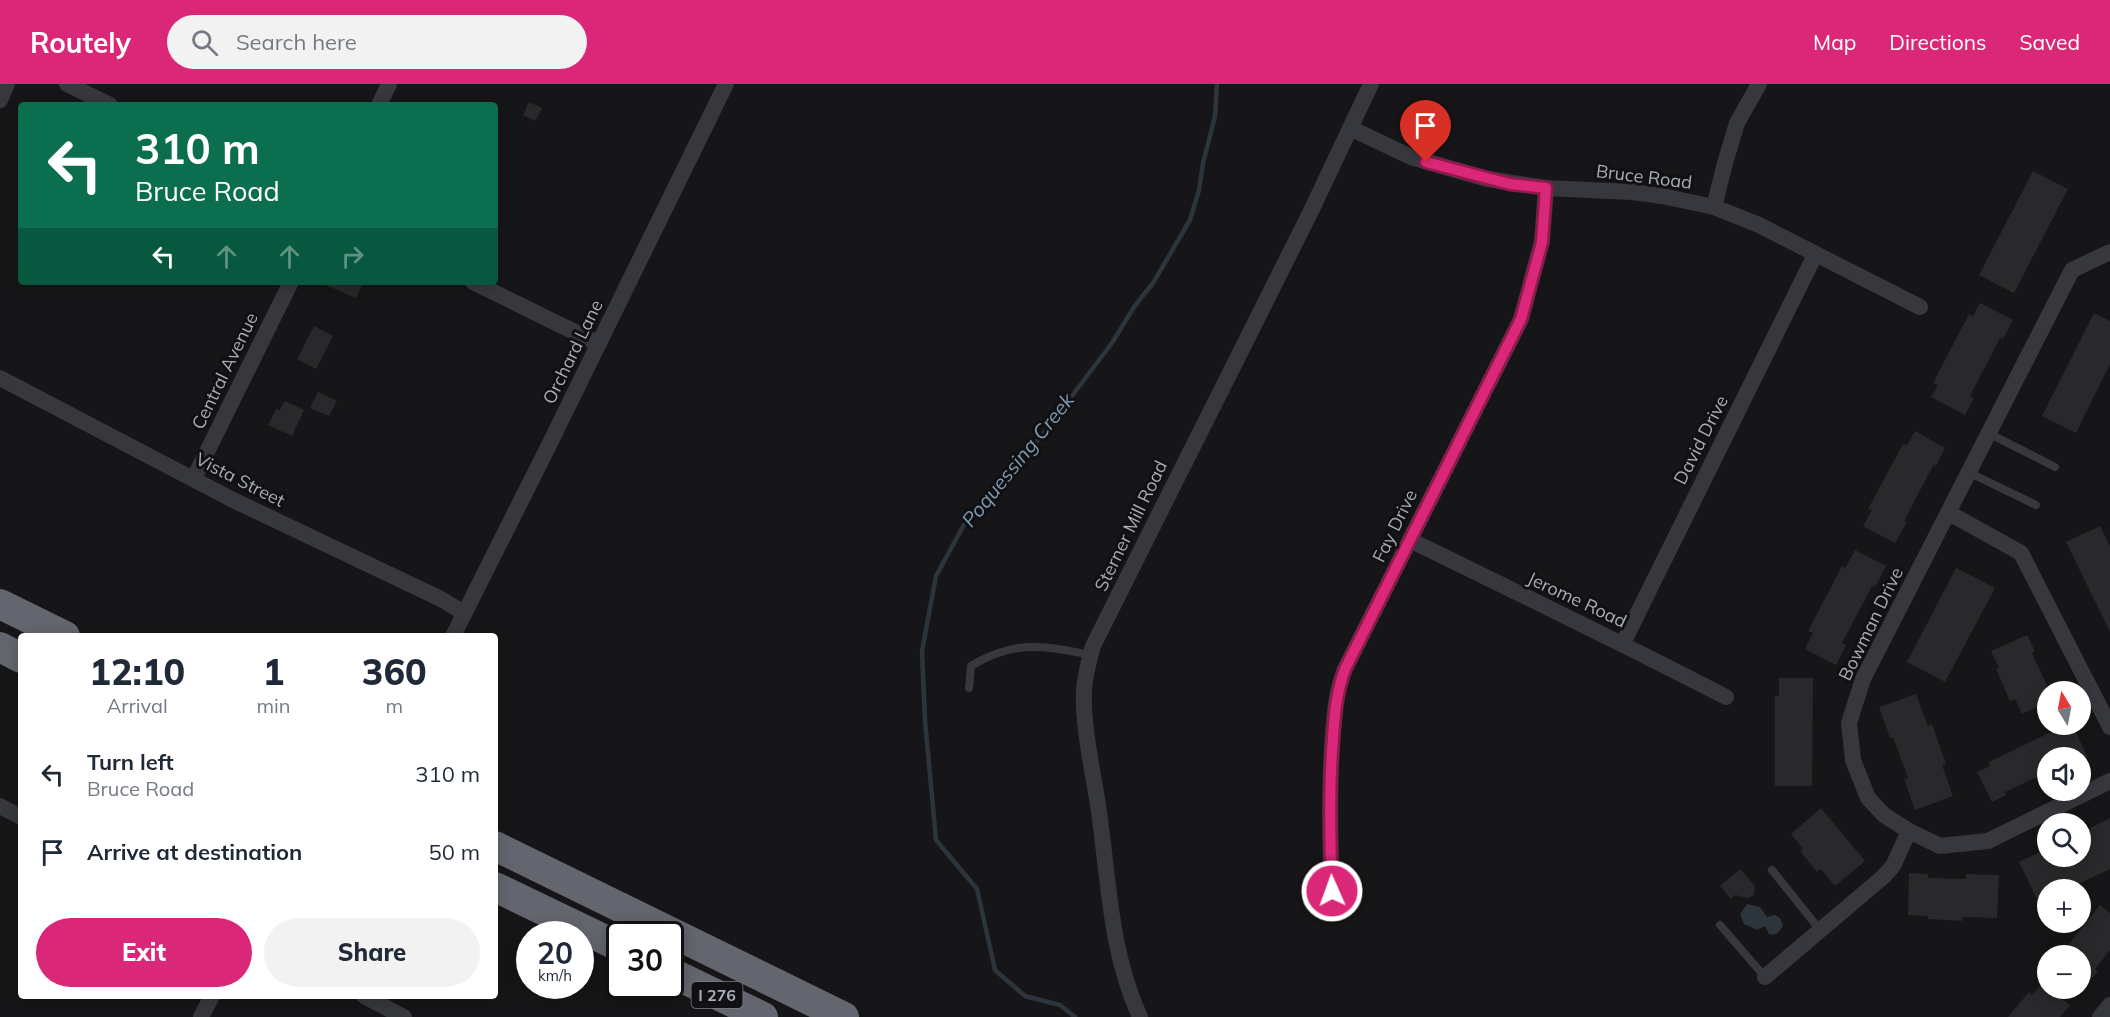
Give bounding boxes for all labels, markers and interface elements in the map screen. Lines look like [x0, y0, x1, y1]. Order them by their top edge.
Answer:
search box [167, 15, 587, 69]
text: Routely [30, 25, 131, 60]
icon: search [188, 26, 221, 59]
text: Search here [236, 28, 357, 56]
text: Map [1813, 29, 1856, 55]
text: Directions [1889, 29, 1986, 55]
text: Saved [2019, 29, 2080, 55]
pin [1400, 100, 1451, 162]
icon: arrive [1409, 109, 1442, 142]
text: 310 m [135, 122, 260, 175]
icon: left [36, 126, 114, 204]
street label: Bruce Road [1595, 159, 1693, 194]
text: Bruce Road [135, 174, 280, 208]
icon: left [147, 240, 180, 273]
icon: ahead [210, 240, 243, 273]
icon: ahead [273, 240, 306, 273]
icon: right [336, 240, 369, 273]
street label: Orchard Lane [537, 296, 608, 408]
street label: Central Avenue [186, 309, 263, 433]
water label: Poquessing Creek [956, 387, 1080, 532]
street label: David Drive [1668, 391, 1733, 488]
street label: Vista Street [192, 447, 289, 512]
street label: Sterner Mill Road [1089, 457, 1172, 595]
street label: Fay Drive [1367, 486, 1422, 566]
street label: Bowman Drive [1833, 563, 1908, 684]
street label: Jerome Road [1524, 567, 1630, 633]
text: 12:10 [89, 649, 185, 694]
text: 1 [263, 649, 284, 694]
text: 360 [362, 649, 427, 694]
north arrow [2037, 681, 2091, 735]
map controls [2037, 681, 2091, 999]
text: Arrival [107, 693, 168, 718]
text: min [256, 693, 291, 718]
text: m [385, 693, 403, 718]
button: sound [2037, 747, 2091, 801]
text: Turn left [87, 748, 174, 776]
icon: left [36, 758, 69, 791]
text: 310 m [415, 760, 480, 788]
text: Bruce Road [87, 776, 194, 801]
button: search [2037, 813, 2091, 867]
icon: arrive [36, 836, 69, 869]
text: Arrive at destination [87, 838, 302, 866]
text: 50 m [429, 838, 480, 866]
position arrow [1300, 859, 1364, 923]
button: + [2037, 879, 2091, 933]
button: Exit [36, 918, 252, 987]
button: Share [264, 918, 480, 987]
speed limit sign: 30 [606, 921, 684, 999]
text: 20 [537, 934, 573, 972]
button: − [2037, 945, 2091, 999]
text: km/h [538, 966, 572, 985]
road number: I 276 [692, 982, 742, 1008]

